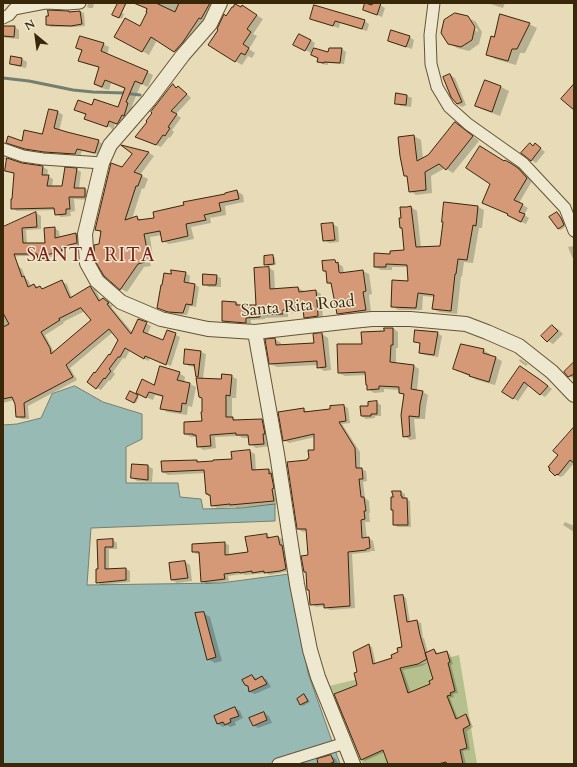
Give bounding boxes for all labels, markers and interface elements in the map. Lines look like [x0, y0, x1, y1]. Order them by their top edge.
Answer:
north arrow [16, 16, 56, 56]
text: N [22, 16, 38, 34]
district label: SANTA RITA [27, 246, 155, 268]
street label: Santa Rita Road [240, 292, 356, 322]

